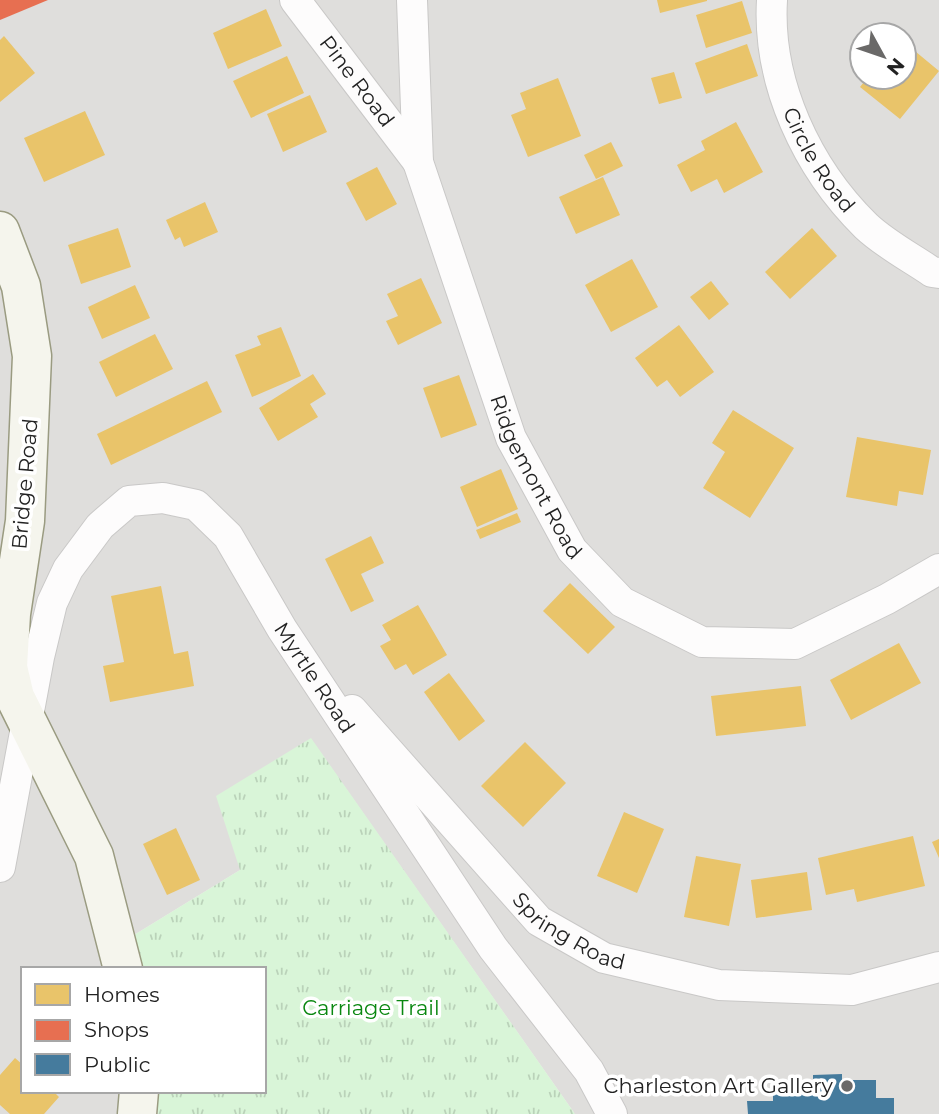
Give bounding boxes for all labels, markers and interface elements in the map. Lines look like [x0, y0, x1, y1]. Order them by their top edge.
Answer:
north arrow [848, 21, 918, 91]
street label: Pine Road [314, 30, 400, 132]
text: N [882, 53, 909, 80]
street label: Circle Road [778, 103, 860, 218]
street label: Ridgemont Road [485, 391, 587, 564]
street label: Bridge Road [6, 417, 43, 551]
street label: Myrtle Road [269, 617, 360, 738]
street label: Spring Road [507, 887, 628, 975]
legend [21, 967, 266, 1093]
text: Homes [84, 982, 159, 1007]
park label: Carriage Trail [302, 995, 440, 1020]
text: Shops [84, 1017, 149, 1042]
text: Public [84, 1052, 151, 1077]
place label: Charleston Art Gallery [604, 1073, 834, 1098]
marker: Charleston Art Gallery [839, 1078, 855, 1094]

